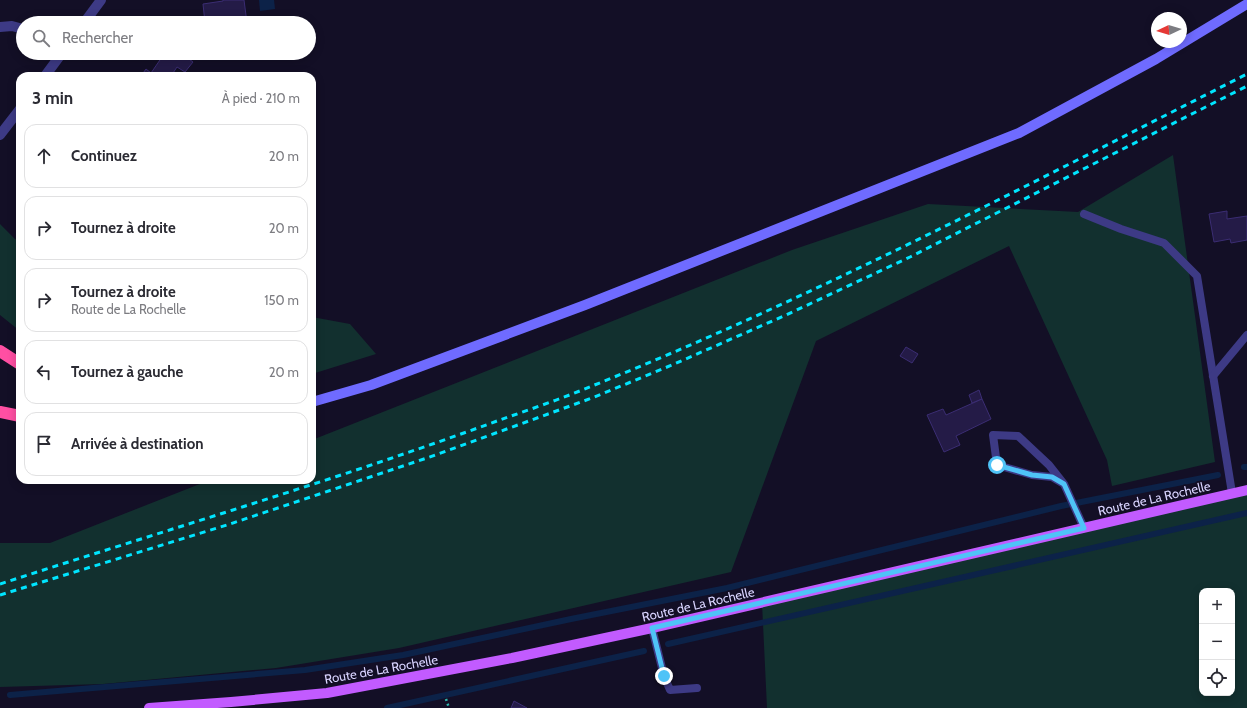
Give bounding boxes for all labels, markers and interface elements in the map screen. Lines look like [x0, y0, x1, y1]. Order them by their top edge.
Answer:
north arrow [1151, 12, 1187, 48]
search box [16, 16, 316, 60]
icon: search [30, 27, 52, 49]
text: Rechercher [62, 29, 133, 47]
text: 3 min [32, 88, 73, 108]
text: À pied · 210 m [222, 90, 300, 106]
icon: ahead [33, 145, 55, 167]
text: Continuez [71, 147, 137, 165]
text: 20 m [269, 148, 299, 164]
icon: right [33, 217, 55, 239]
text: Tournez à droite [71, 219, 176, 237]
text: 20 m [269, 220, 299, 236]
text: Tournez à droite [71, 283, 176, 301]
icon: right [33, 289, 55, 311]
text: 150 m [264, 292, 299, 308]
text: Route de La Rochelle [71, 301, 186, 317]
icon: left [33, 361, 55, 383]
text: Tournez à gauche [71, 363, 183, 381]
text: 20 m [269, 364, 299, 380]
icon: arrive [33, 433, 55, 455]
text: Arrivée à destination [71, 435, 203, 453]
route start [988, 456, 1006, 474]
street label: Route de La Rochelle [1096, 477, 1212, 519]
street label: Route de La Rochelle [640, 583, 756, 625]
map controls [1199, 588, 1235, 696]
button: + [1199, 588, 1235, 624]
button: − [1199, 624, 1235, 660]
street label: Route de La Rochelle [323, 651, 439, 687]
button: locate [1199, 660, 1235, 696]
route end [655, 667, 673, 685]

